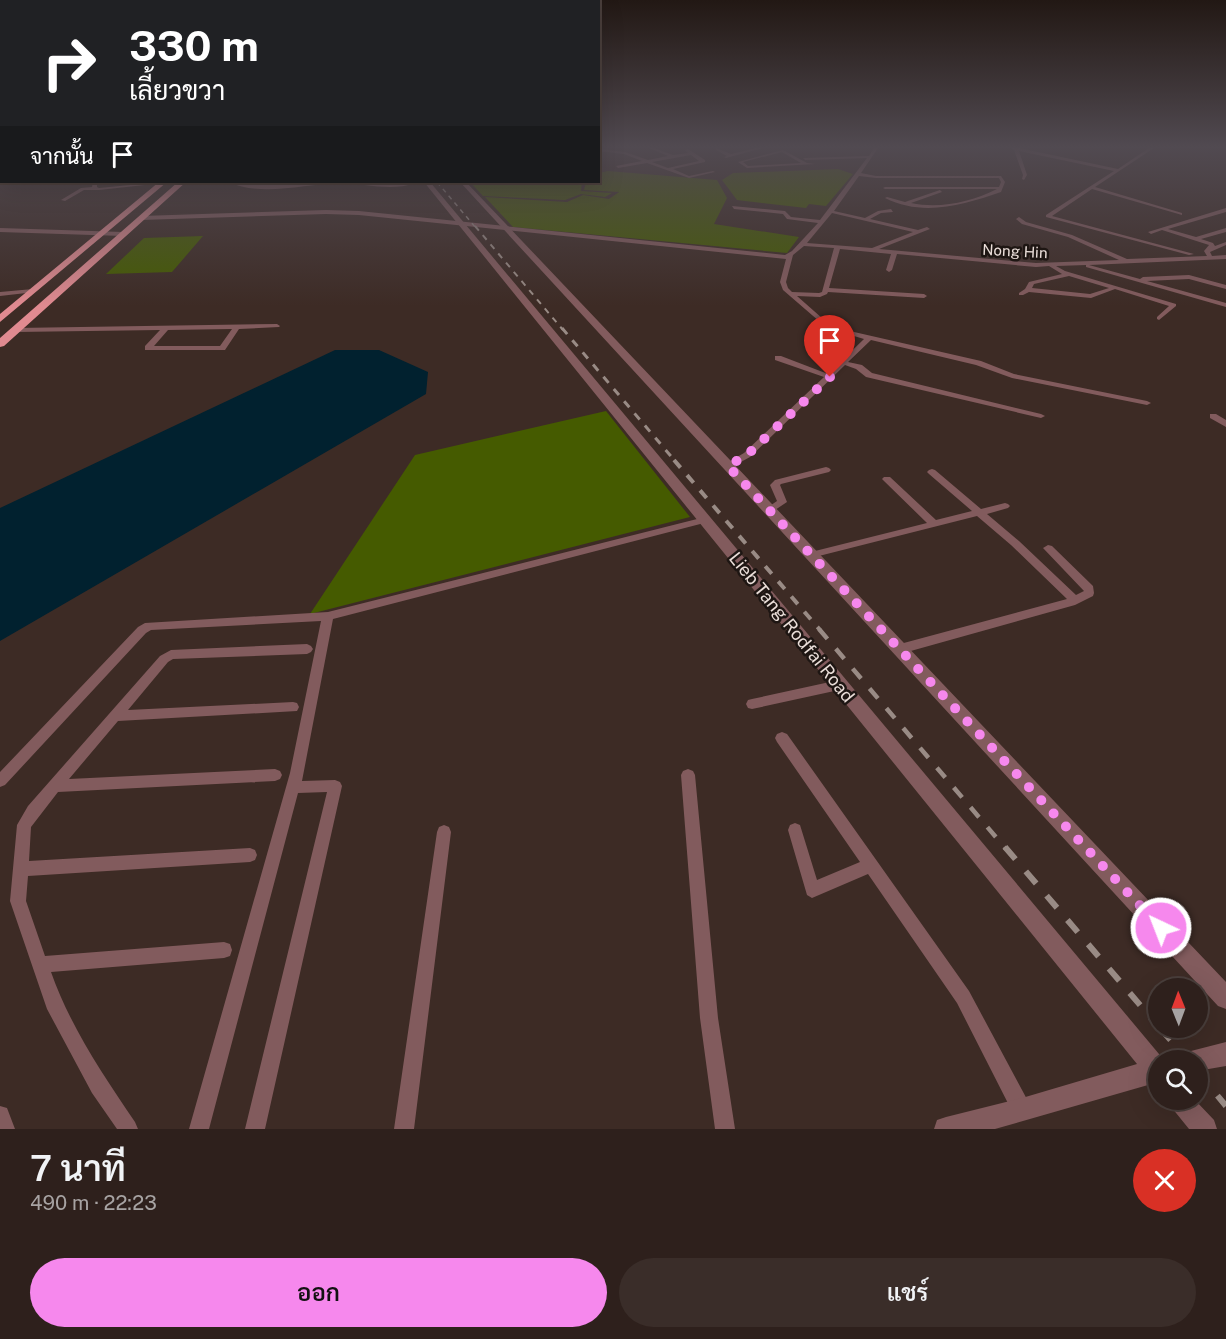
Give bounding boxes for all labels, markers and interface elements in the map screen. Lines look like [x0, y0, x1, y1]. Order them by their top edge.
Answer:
text: 330 m [129, 21, 259, 70]
icon: right [30, 24, 108, 102]
text: เลี้ยวขวา [129, 74, 225, 106]
icon: arrive [106, 138, 139, 171]
text: จากนั้น [30, 143, 94, 169]
street label: Nong Hin [982, 241, 1048, 261]
pin [804, 315, 855, 377]
icon: arrive [813, 324, 846, 357]
street label: Lieb Tang Rodfai Road [725, 548, 859, 706]
position arrow [1129, 896, 1193, 960]
north arrow [1148, 978, 1208, 1038]
map controls [1148, 978, 1208, 1110]
button: search [1148, 1050, 1208, 1110]
text: 7 นาที [30, 1147, 126, 1189]
button: close [1133, 1149, 1196, 1212]
text: 490 m · 22:23 [30, 1191, 157, 1215]
button: ออก [30, 1258, 607, 1327]
button: แชร์ [619, 1258, 1196, 1327]

